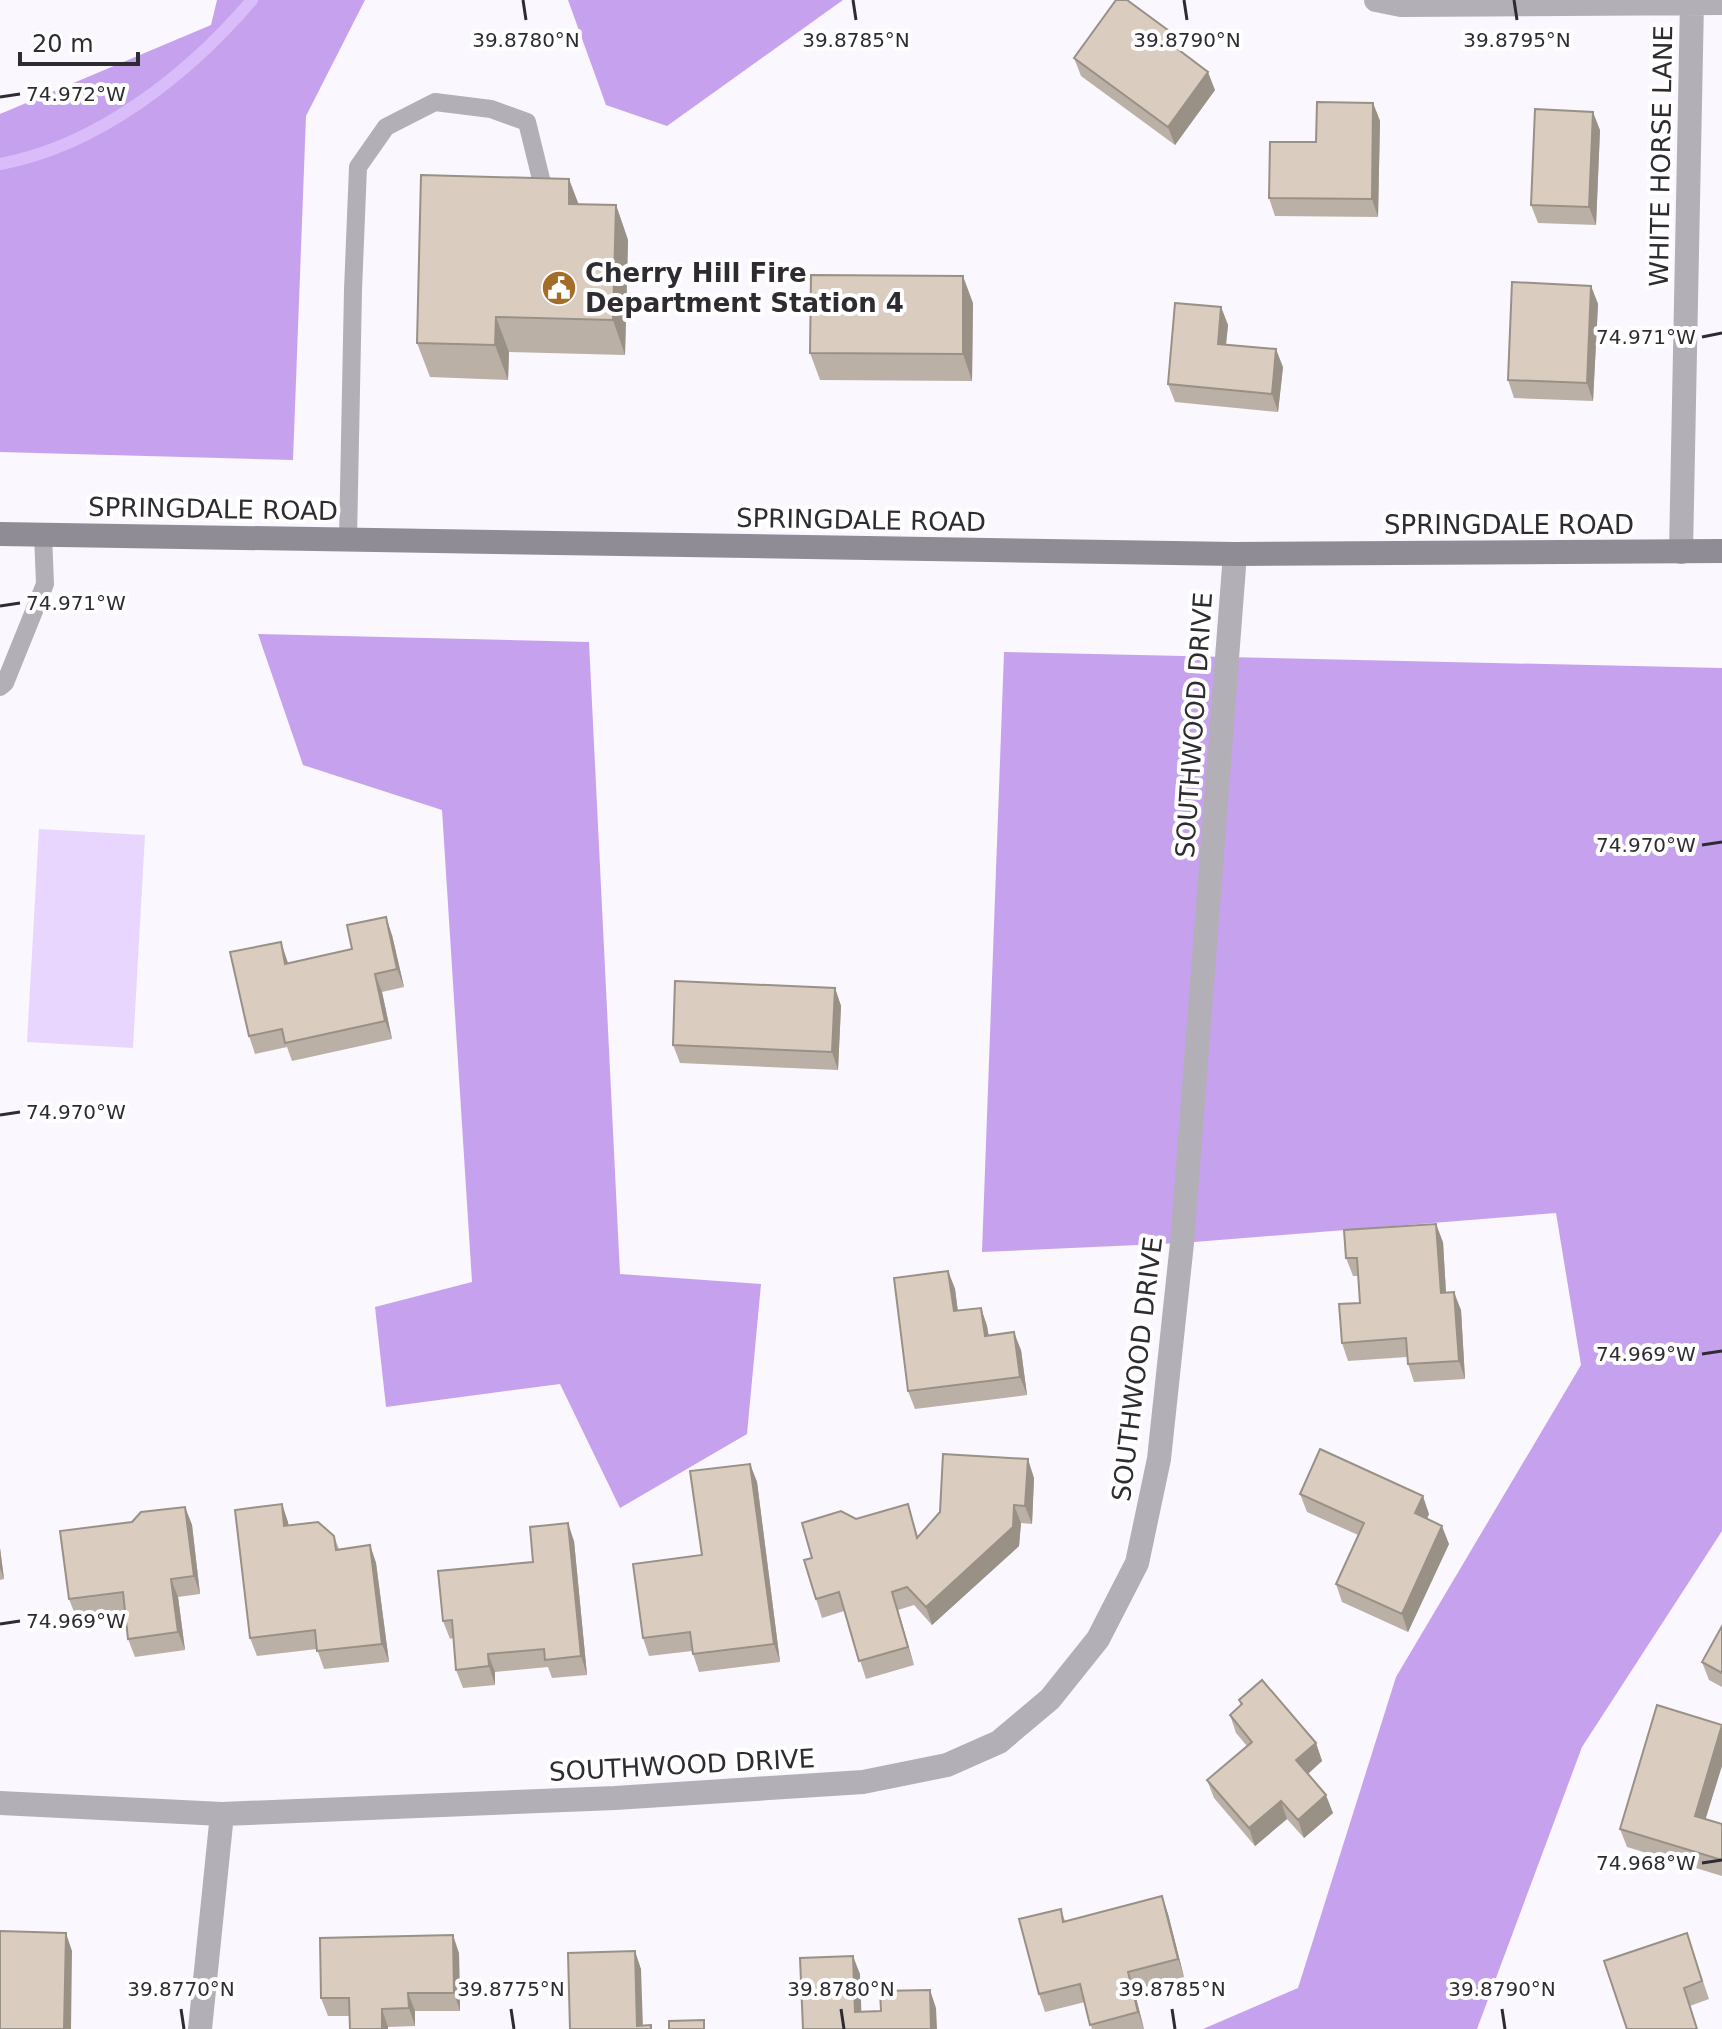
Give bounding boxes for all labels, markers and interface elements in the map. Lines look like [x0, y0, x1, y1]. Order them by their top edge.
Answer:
scale bar [20, 16, 138, 66]
street label: WHITE HORSE LANE [1644, 25, 1678, 287]
text: 39.8780°N [472, 28, 580, 52]
text: 39.8785°N [802, 28, 910, 52]
text: 39.8790°N [1133, 28, 1241, 52]
text: 39.8795°N [1463, 28, 1571, 52]
text: 20 m [32, 30, 94, 58]
text: 74.972°W [26, 82, 126, 106]
place label: Cherry Hill Fire Department Station 4 [585, 258, 904, 318]
public building icon: Cherry Hill Fire Department Station 4 [540, 269, 578, 307]
text: 74.971°W [1596, 325, 1696, 349]
street label: SPRINGDALE ROAD [88, 492, 338, 526]
street label: SPRINGDALE ROAD [736, 503, 986, 537]
street label: SPRINGDALE ROAD [1384, 510, 1634, 540]
text: 74.971°W [26, 591, 126, 615]
street label: SOUTHWOOD DRIVE [1170, 591, 1218, 859]
text: 74.970°W [1596, 833, 1696, 857]
text: 74.970°W [26, 1100, 126, 1124]
street label: SOUTHWOOD DRIVE [1106, 1235, 1168, 1503]
text: 74.969°W [1596, 1342, 1696, 1366]
text: 74.969°W [26, 1609, 126, 1633]
street label: SOUTHWOOD DRIVE [548, 1743, 816, 1787]
text: 74.968°W [1596, 1851, 1696, 1875]
text: 39.8770°N [127, 1977, 235, 2001]
text: 39.8775°N [457, 1977, 565, 2001]
text: 39.8780°N [787, 1977, 895, 2001]
text: 39.8785°N [1118, 1977, 1226, 2001]
text: 39.8790°N [1448, 1977, 1556, 2001]

